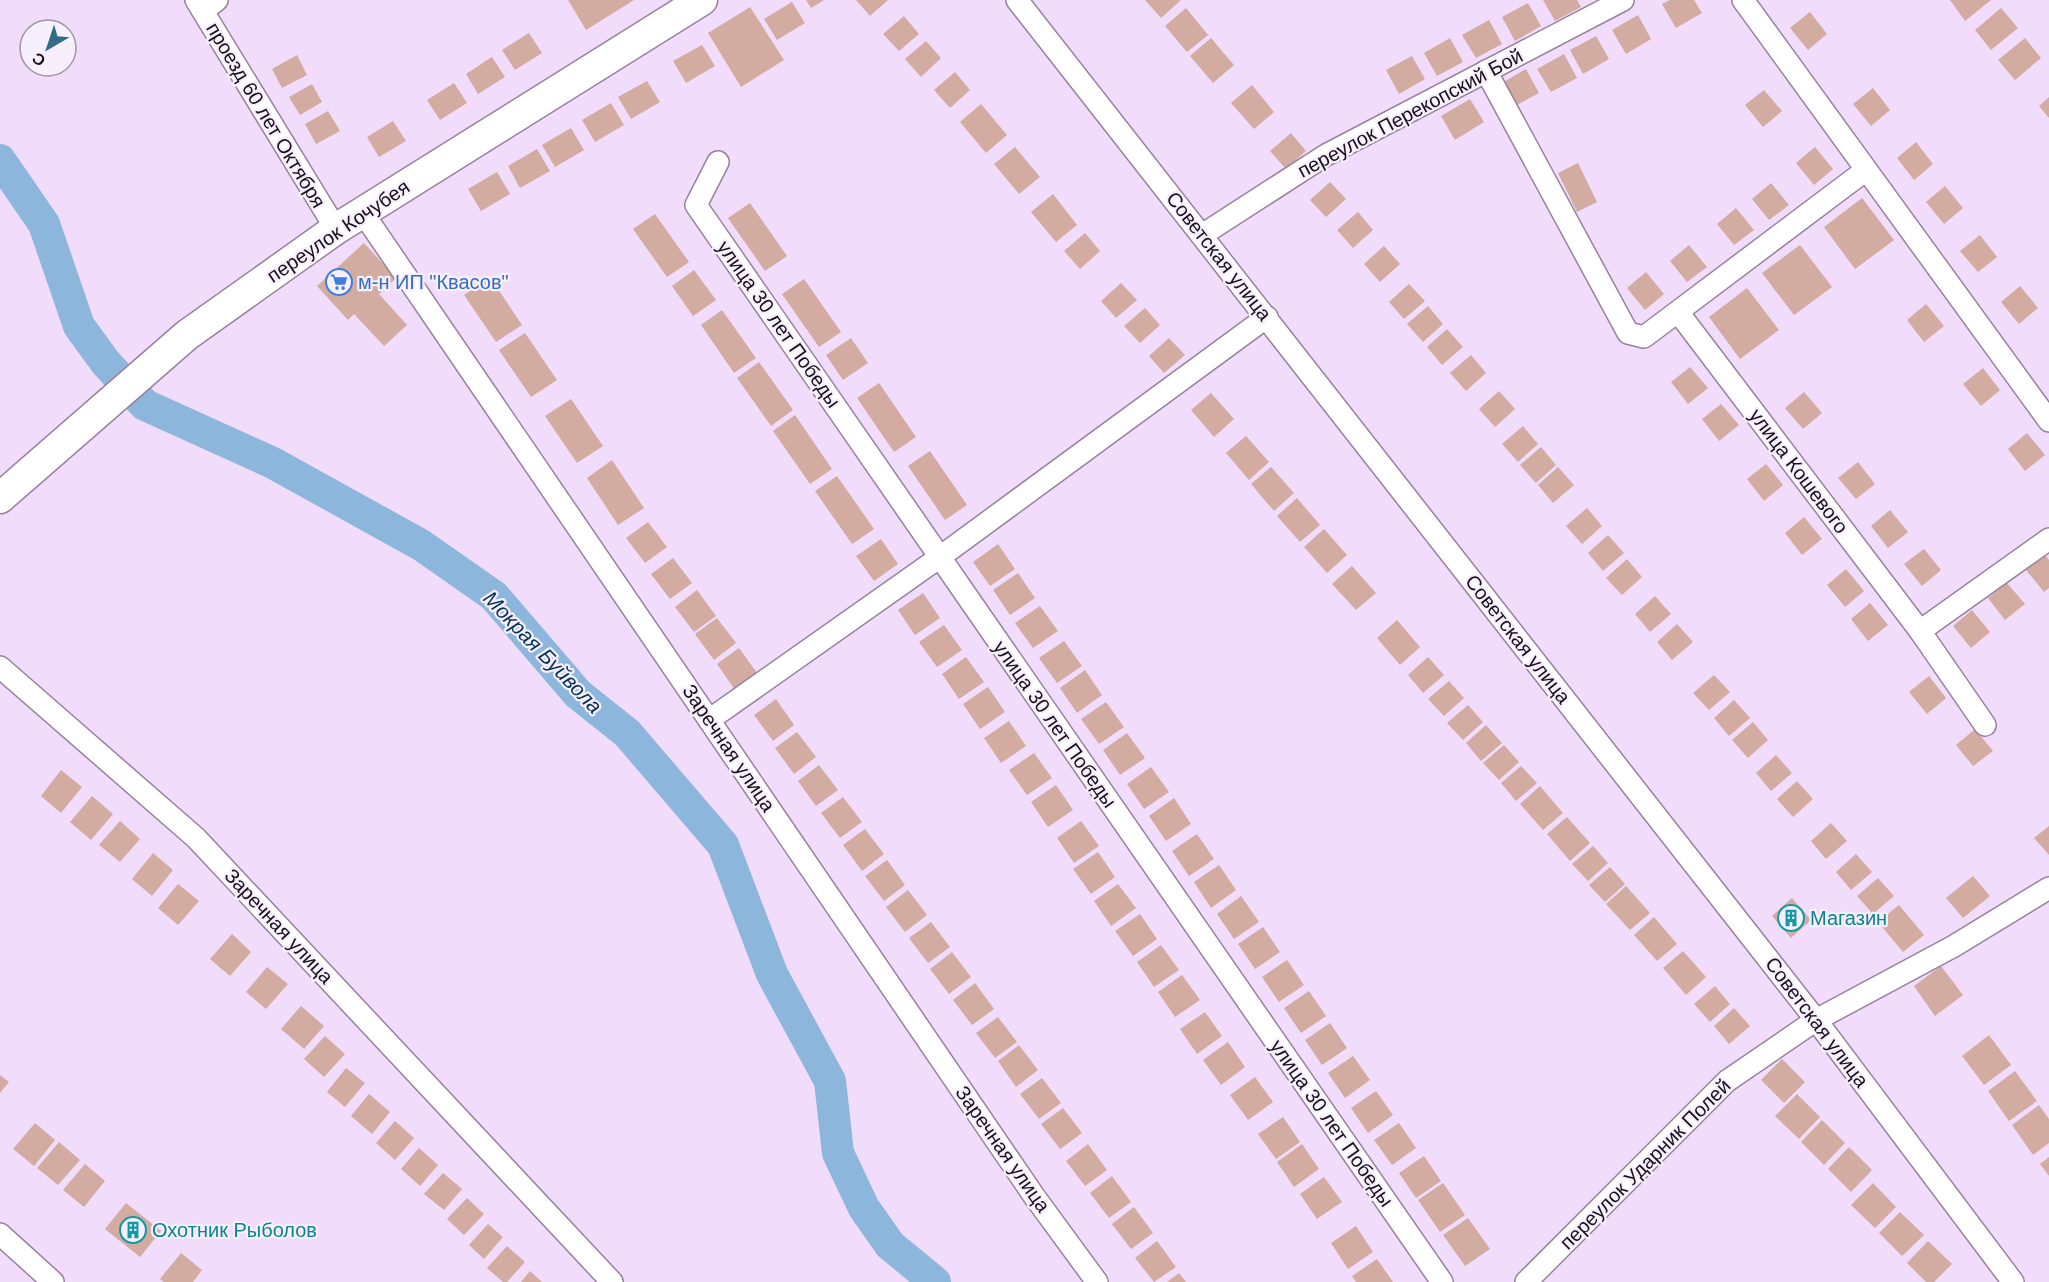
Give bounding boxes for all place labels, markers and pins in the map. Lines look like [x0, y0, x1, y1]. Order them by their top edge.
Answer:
supermarket icon: м-н ИП "Квасов" [324, 267, 354, 297]
place label: м-н ИП "Квасов" [358, 271, 509, 293]
building icon: Магазин [1776, 903, 1806, 933]
place label: Магазин [1810, 907, 1887, 929]
building icon: Охотник Рыболов [118, 1215, 148, 1245]
place label: Охотник Рыболов [152, 1219, 317, 1241]

